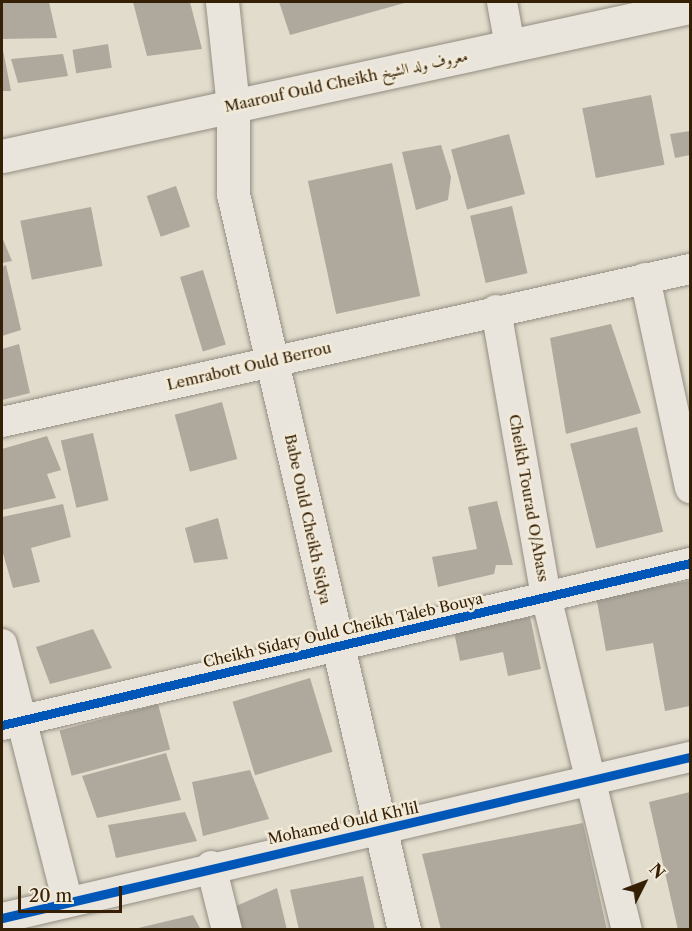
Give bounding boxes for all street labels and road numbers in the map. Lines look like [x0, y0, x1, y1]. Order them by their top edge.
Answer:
street label: Maarouf Ould Cheikh معروف ولد الشيخ [223, 46, 469, 116]
street label: Lemrabott Ould Berrou [165, 338, 333, 394]
street label: Cheikh Tourad O/Abass [505, 413, 553, 583]
street label: Babe Ould Cheikh Sidya [281, 432, 335, 606]
street label: Cheikh Sidaty Ould Cheikh Taleb Bouya [201, 589, 485, 671]
street label: Mohamed Ould Kh'lil [266, 798, 420, 848]

